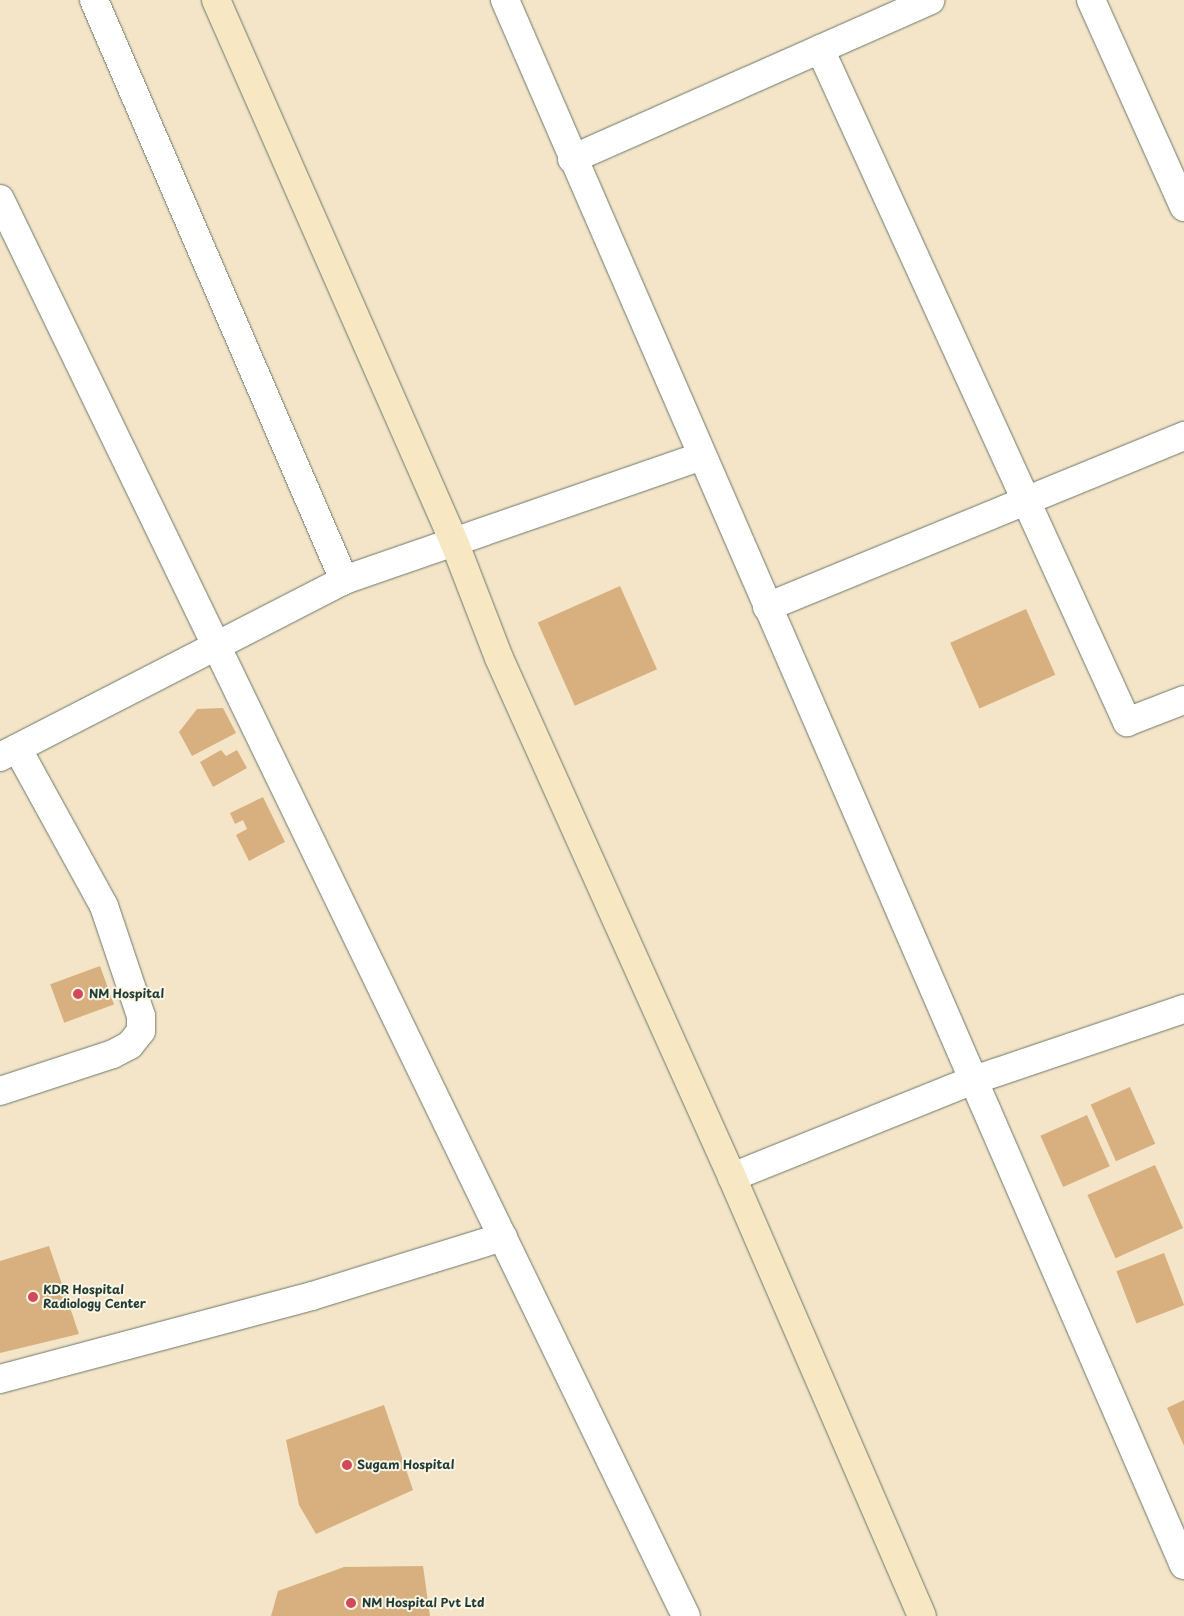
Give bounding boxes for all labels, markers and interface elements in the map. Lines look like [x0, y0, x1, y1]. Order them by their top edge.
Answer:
marker: NM Hospital [71, 987, 85, 1001]
place label: NM Hospital [89, 987, 165, 1001]
place label: KDR Hospital Radiology Center [43, 1283, 146, 1311]
marker: KDR Hospital Radiology Center [27, 1291, 39, 1303]
place label: Sugam Hospital [357, 1458, 454, 1472]
marker: Sugam Hospital [341, 1459, 353, 1471]
marker: NM Hospital Pvt Ltd [344, 1596, 358, 1610]
place label: NM Hospital Pvt Ltd [362, 1596, 486, 1610]

